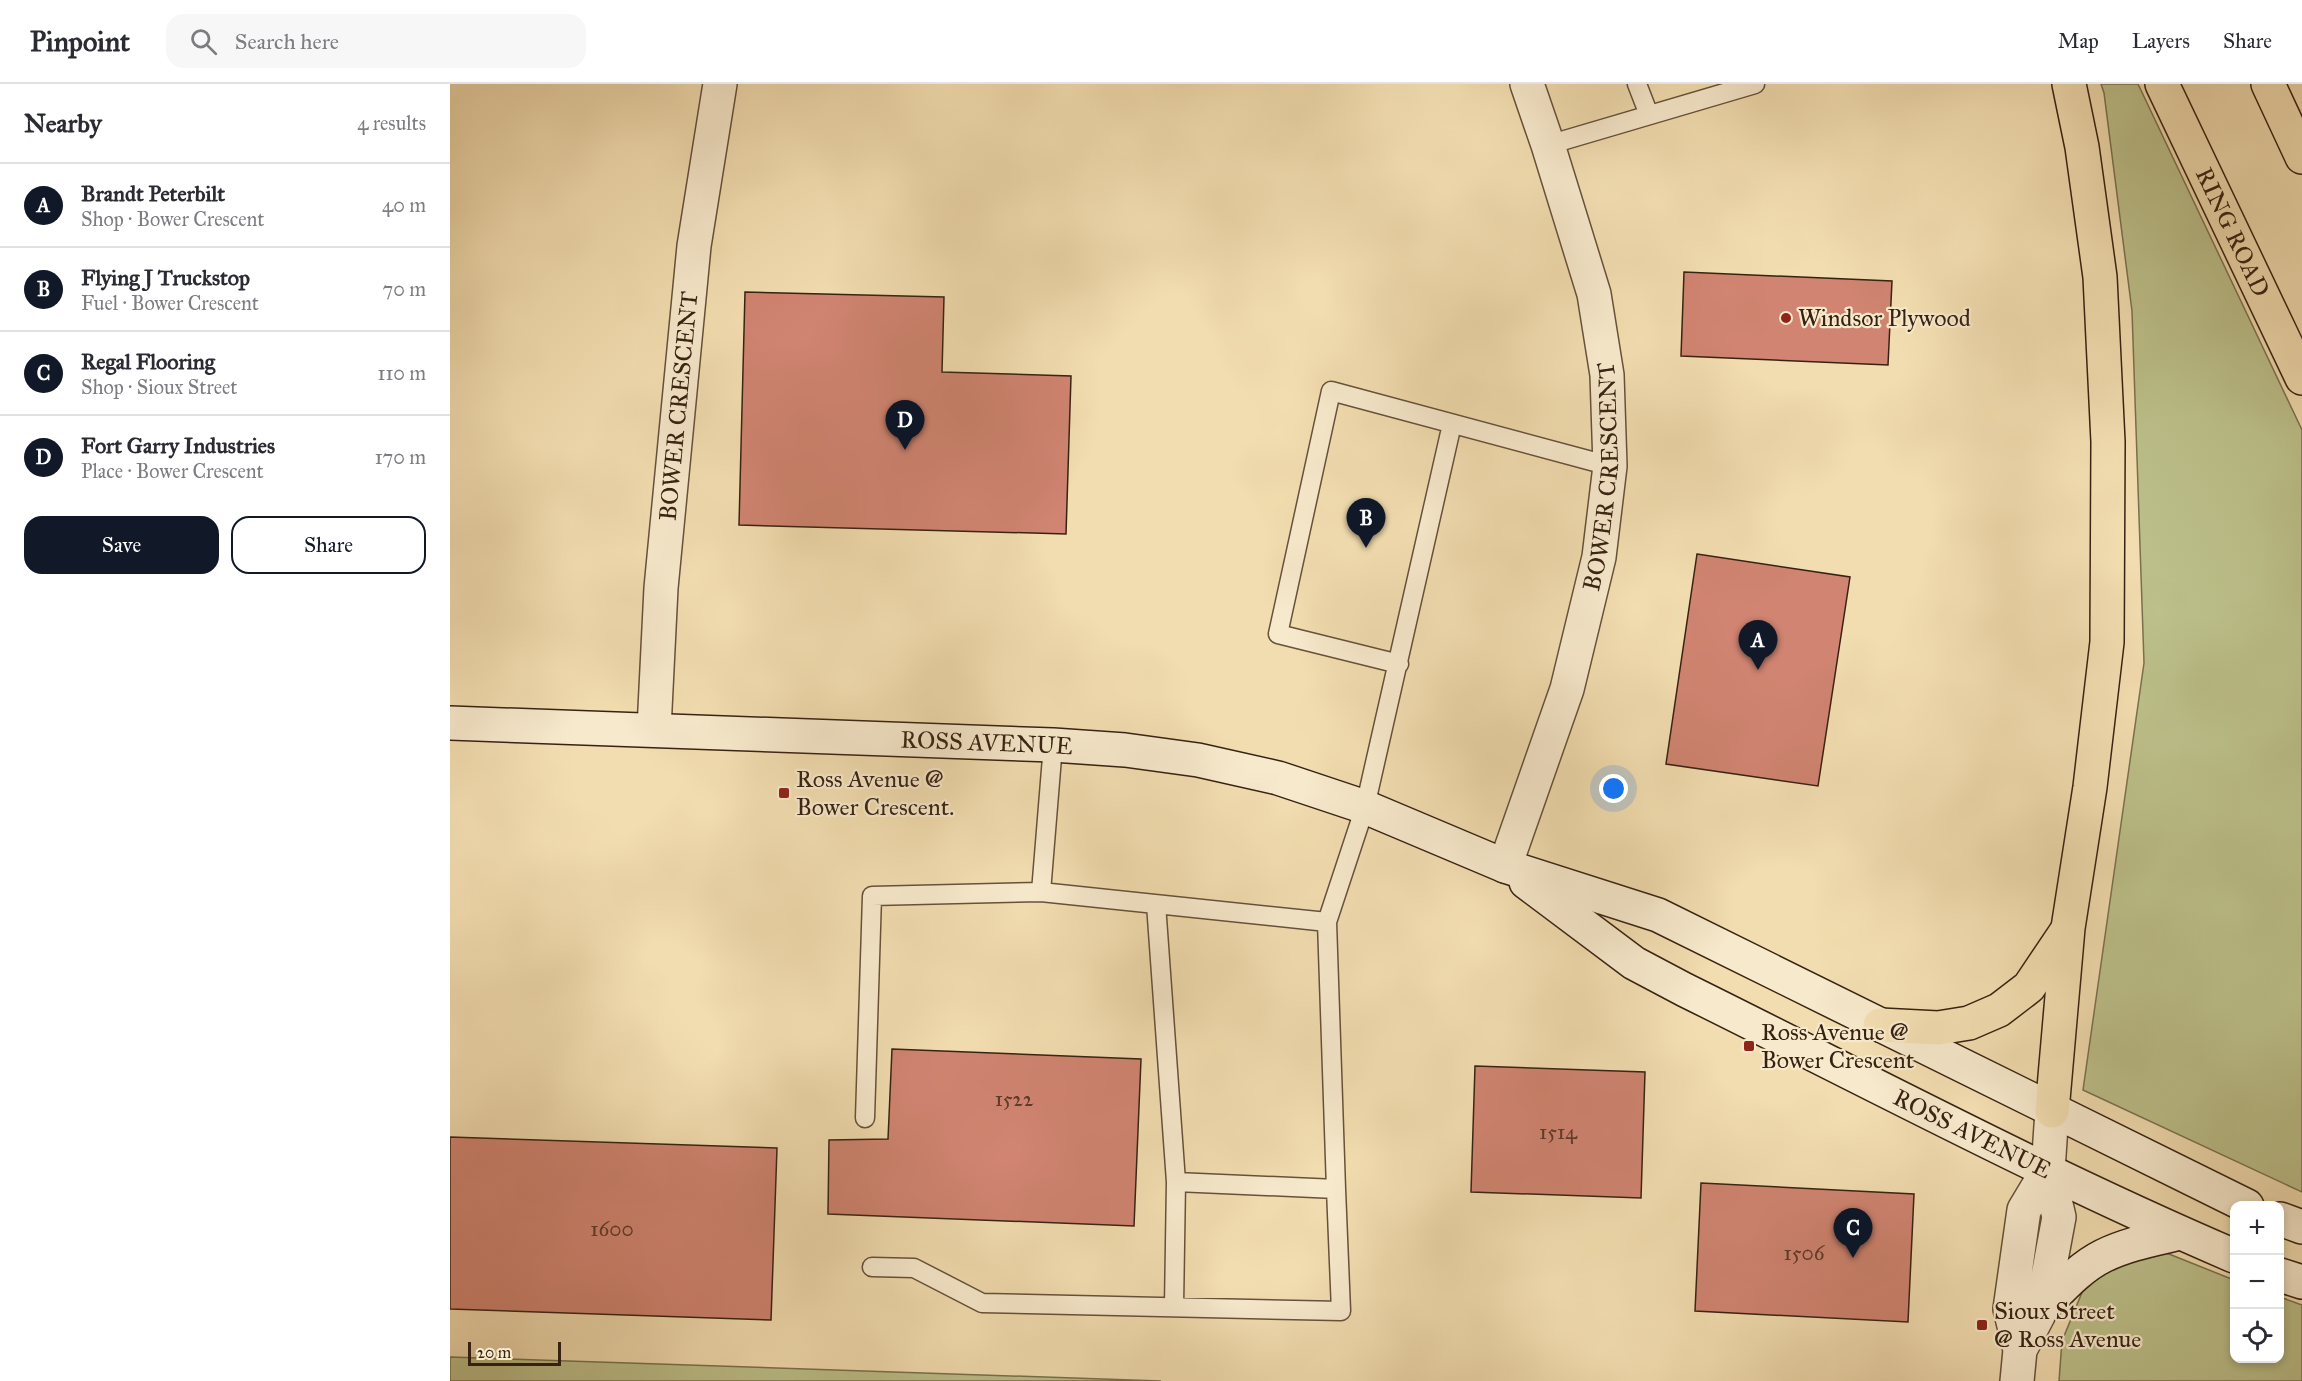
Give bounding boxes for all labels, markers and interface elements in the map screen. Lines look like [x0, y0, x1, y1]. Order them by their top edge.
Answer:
search box [166, 14, 586, 68]
text: Pinpoint [30, 24, 130, 59]
icon: search [187, 25, 220, 58]
text: Search here [235, 28, 339, 55]
text: Map [2058, 28, 2099, 54]
text: Layers [2132, 28, 2190, 54]
text: Share [2223, 28, 2272, 54]
text: Nearby [24, 107, 102, 139]
text: 4 results [357, 111, 426, 135]
street label: RING ROAD [2189, 163, 2276, 302]
text: Brandt Peterbilt [81, 180, 225, 207]
text: A [37, 193, 50, 217]
text: 40 m [382, 193, 426, 217]
text: Shop · Bower Crescent [81, 207, 264, 231]
text: Flying J Truckstop [81, 264, 250, 291]
text: B [37, 277, 50, 301]
text: 70 m [383, 277, 426, 301]
street label: BOWER CRESCENT [653, 290, 705, 522]
text: Fuel · Bower Crescent [81, 291, 259, 315]
place label: Windsor Plywood [1798, 303, 1971, 333]
marker: Windsor Plywood [1779, 311, 1793, 325]
text: Regal Flooring [81, 348, 215, 375]
street label: BOWER CRESCENT [1576, 360, 1625, 594]
text: C [37, 361, 50, 385]
text: 110 m [378, 361, 426, 385]
text: Shop · Sioux Street [81, 375, 237, 399]
pin: D [886, 400, 924, 450]
text: Fort Garry Industries [81, 432, 275, 459]
text: D [36, 445, 51, 469]
text: 170 m [375, 445, 426, 469]
text: Place · Bower Crescent [81, 459, 264, 483]
pin: B [1346, 498, 1386, 548]
button: Save [24, 516, 219, 574]
button: Share [231, 516, 426, 574]
pin: A [1738, 620, 1778, 670]
street label: ROSS AVENUE [900, 724, 1074, 761]
place label: Ross Avenue @ Bower Crescent. [796, 764, 954, 822]
your location [1599, 774, 1628, 803]
marker: Ross Avenue @ Bower Crescent. [777, 786, 791, 800]
place label: Ross Avenue @ Bower Crescent [1761, 1017, 1915, 1075]
marker: Ross Avenue @ Bower Crescent [1742, 1039, 1756, 1053]
street label: ROSS AVENUE [1888, 1082, 2056, 1185]
house number: 1522 [995, 1086, 1034, 1112]
house number: 1514 [1539, 1119, 1578, 1145]
map controls [2230, 1201, 2284, 1363]
button: + [2230, 1201, 2284, 1255]
pin: C [1834, 1208, 1872, 1258]
house number: 1600 [590, 1216, 634, 1242]
house number: 1506 [1784, 1240, 1826, 1266]
button: − [2230, 1255, 2284, 1309]
place label: Sioux Street @ Ross Avenue [1994, 1296, 2141, 1354]
button: locate [2230, 1309, 2284, 1363]
marker: Sioux Street @ Ross Avenue [1975, 1318, 1989, 1332]
scale bar [468, 1339, 561, 1366]
text: 20 m [477, 1343, 511, 1362]

